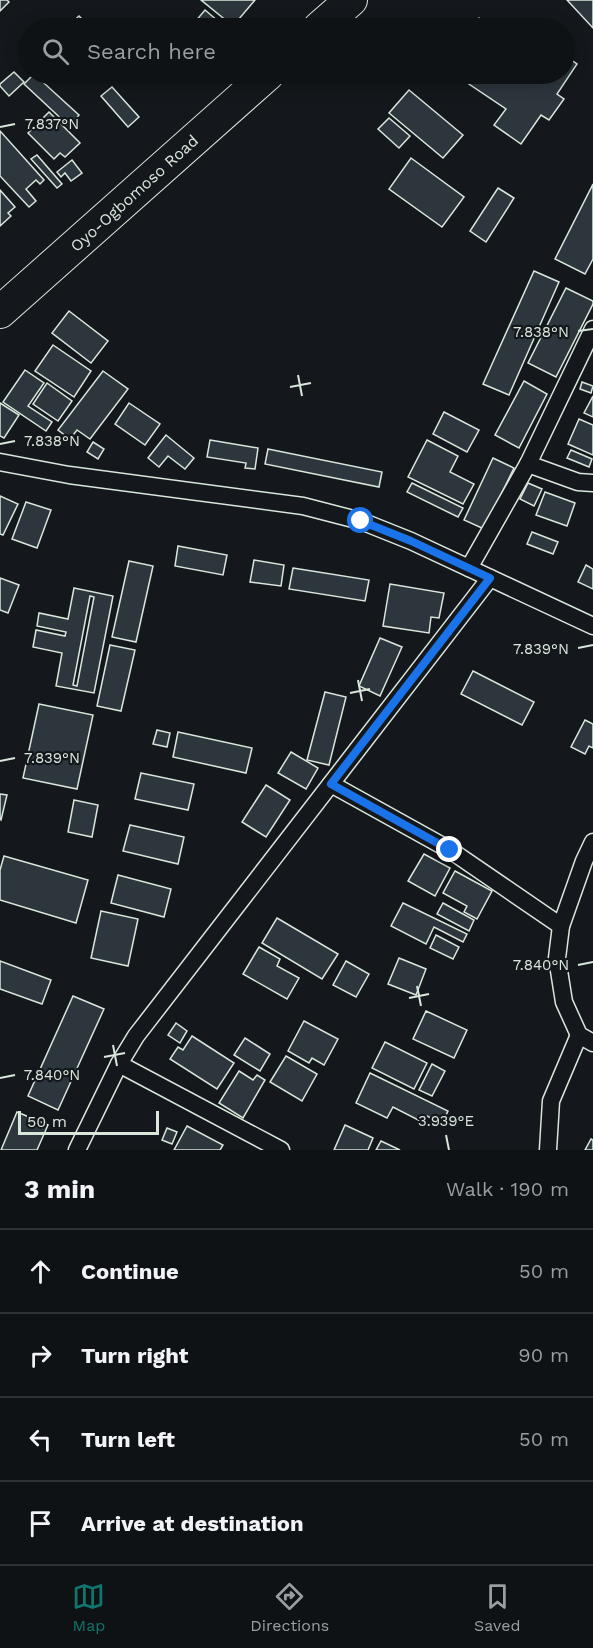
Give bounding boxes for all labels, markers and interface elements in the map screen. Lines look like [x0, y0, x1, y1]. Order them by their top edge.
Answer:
search box [18, 18, 575, 84]
icon: search [39, 35, 72, 68]
text: Search here [87, 39, 216, 64]
text: 7.837°N [25, 115, 79, 133]
street label: Oyo-Ogbomoso Road [67, 131, 202, 256]
text: 7.838°N [513, 323, 569, 341]
text: 7.838°N [24, 432, 80, 450]
route start [347, 507, 373, 533]
text: 7.839°N [513, 640, 569, 658]
text: 7.839°N [24, 749, 80, 767]
route end [436, 836, 462, 862]
text: 7.840°N [513, 956, 569, 974]
text: 7.840°N [24, 1066, 80, 1084]
scale bar [18, 1108, 159, 1136]
text: 50 m [27, 1112, 67, 1131]
text: 3.939°E [418, 1112, 474, 1130]
text: 3 min [24, 1174, 95, 1204]
text: Walk · 190 m [446, 1177, 569, 1201]
icon: ahead [24, 1255, 57, 1288]
text: Continue [81, 1259, 179, 1284]
text: 50 m [519, 1259, 569, 1283]
icon: right [24, 1339, 57, 1372]
text: Turn right [81, 1343, 188, 1368]
text: 90 m [518, 1343, 569, 1367]
icon: left [24, 1423, 57, 1456]
text: Turn left [81, 1427, 175, 1452]
text: 50 m [519, 1427, 569, 1451]
icon: arrive [24, 1507, 57, 1540]
text: Arrive at destination [81, 1511, 304, 1536]
tab: Map [72, 1580, 105, 1635]
tab: Directions [250, 1580, 329, 1635]
tab: Saved [474, 1580, 521, 1635]

